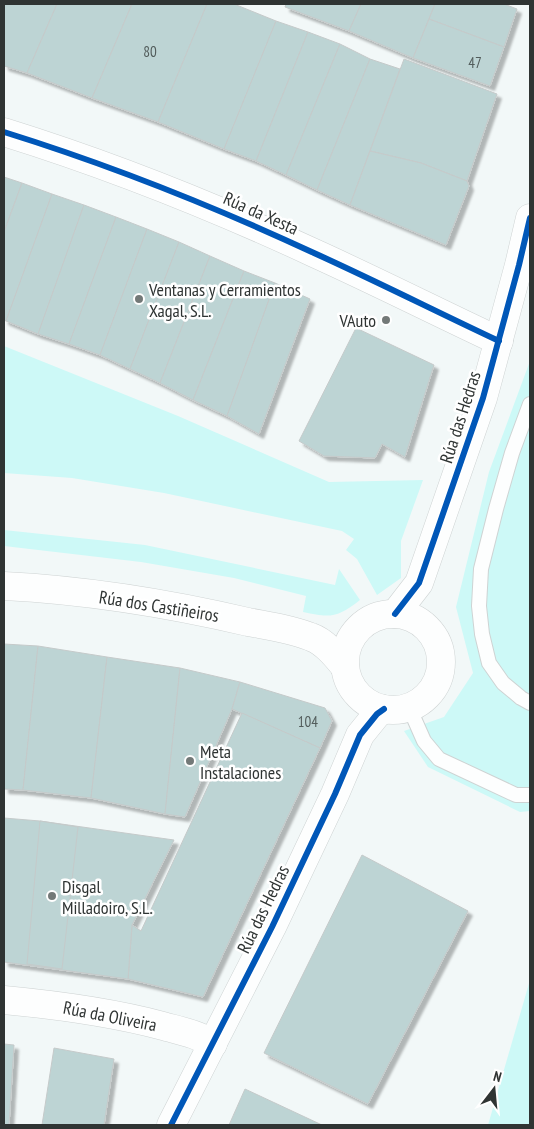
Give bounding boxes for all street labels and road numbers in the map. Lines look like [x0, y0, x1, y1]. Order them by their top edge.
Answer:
street label: Rúa da Xesta [220, 186, 302, 240]
street label: Rúa das Hedras [434, 368, 486, 466]
street label: Rúa dos Castiñeiros [97, 585, 221, 627]
street label: Rúa das Hedras [232, 861, 294, 957]
street label: Rúa da Oliveira [61, 996, 159, 1036]

